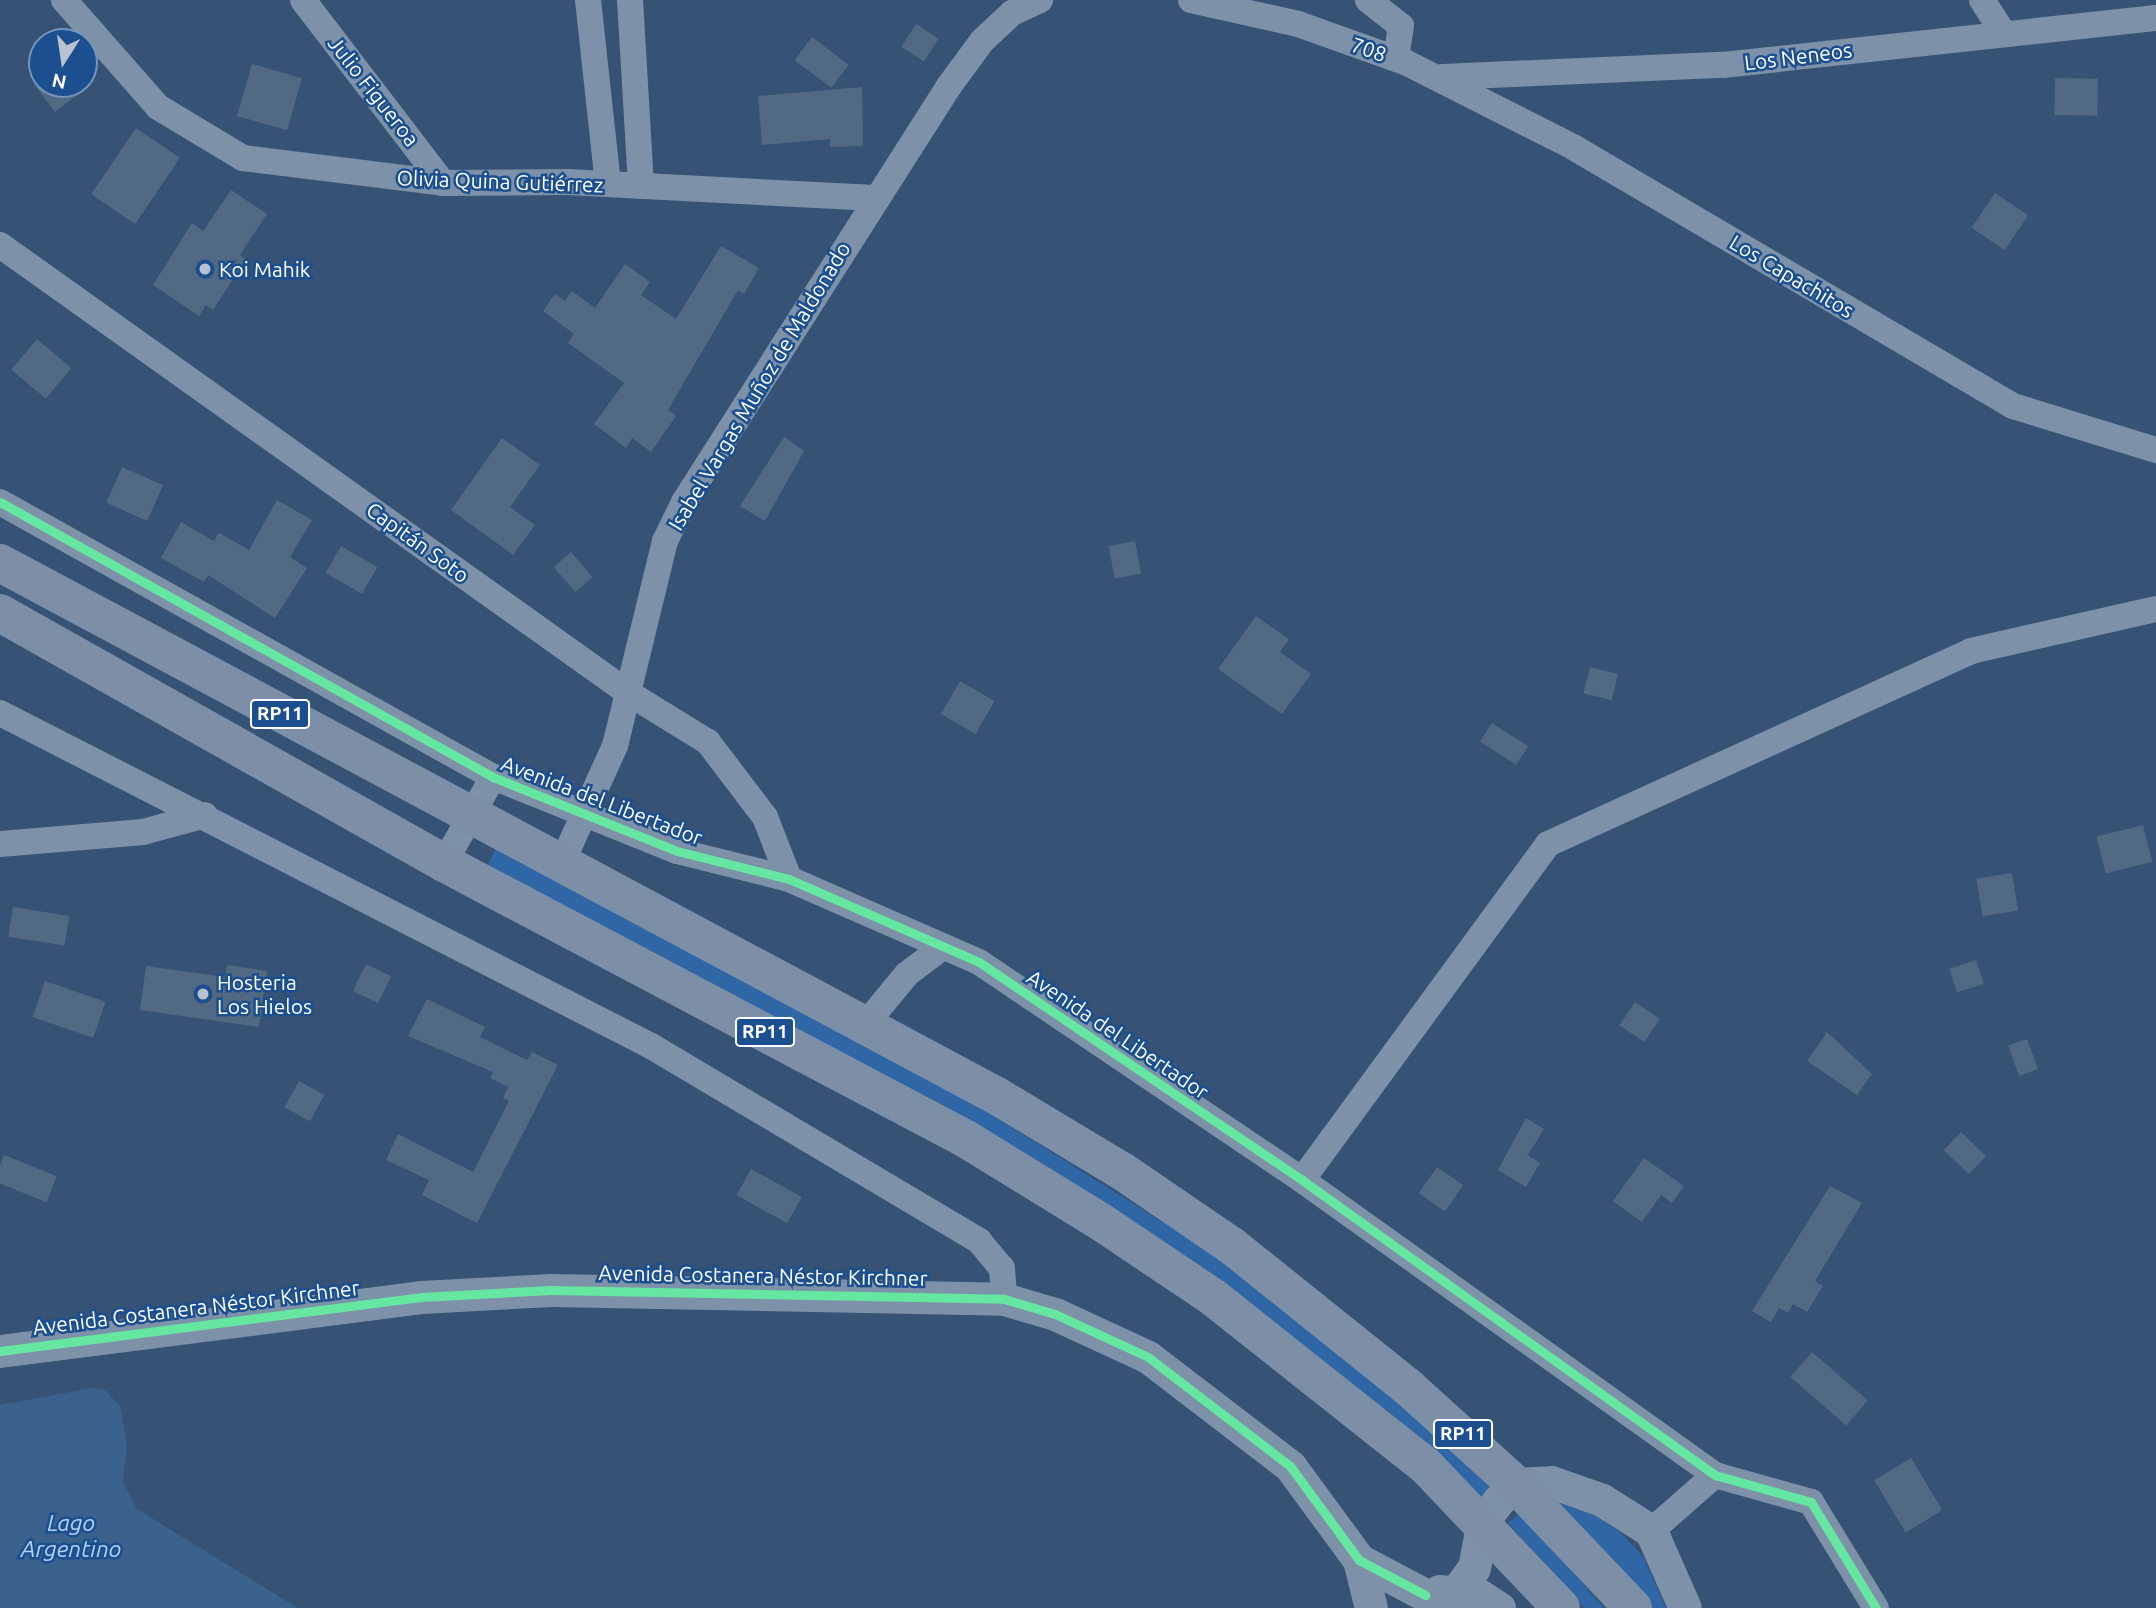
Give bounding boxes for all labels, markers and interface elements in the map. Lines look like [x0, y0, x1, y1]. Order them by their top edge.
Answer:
north arrow [28, 28, 98, 98]
street label: Julio Figueroa [323, 31, 425, 151]
street label: 708 [1348, 31, 1390, 67]
street label: Los Neneos [1743, 37, 1853, 75]
text: N [50, 69, 68, 94]
street label: Olivia Quina Gutiérrez [396, 165, 604, 197]
street label: Los Capachitos [1725, 229, 1859, 323]
street label: Isabel Vargas Muñoz de Maldonado [663, 237, 855, 535]
place label: Koi Mahik [219, 256, 310, 282]
marker: Koi Mahik [197, 261, 213, 277]
street label: Capitán Soto [362, 496, 474, 588]
road number: RP11 [248, 698, 312, 730]
street label: Avenida del Libertador [498, 750, 706, 850]
street label: Avenida del Libertador [1022, 964, 1214, 1104]
place label: Hosteria Los Hielos [217, 969, 312, 1019]
marker: Hosteria Los Hielos [195, 986, 211, 1002]
road number: RP11 [734, 1016, 796, 1048]
street label: Avenida Costanera Néstor Kirchner [598, 1260, 928, 1290]
street label: Avenida Costanera Néstor Kirchner [31, 1274, 361, 1340]
road number: RP11 [1432, 1418, 1494, 1450]
water label: Lago Argentino [21, 1509, 121, 1563]

